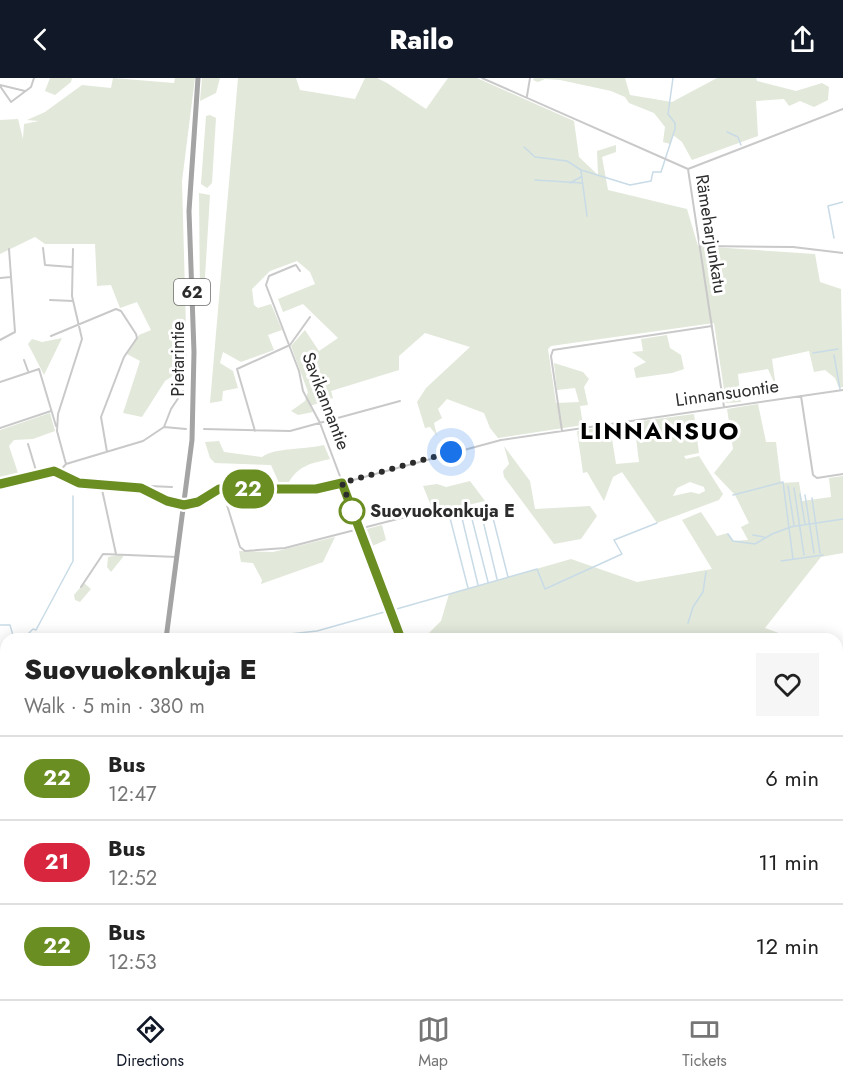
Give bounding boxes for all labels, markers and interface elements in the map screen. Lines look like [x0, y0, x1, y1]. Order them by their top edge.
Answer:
text: Railo [389, 20, 454, 59]
icon: back [24, 23, 57, 56]
icon: share [786, 23, 819, 56]
street label: Rämeharjunkatu [689, 173, 733, 295]
road number: 62 [174, 279, 210, 305]
street label: Pietarintie [165, 321, 191, 397]
street label: Savikannantie [295, 348, 357, 454]
street label: Linnansuontie [674, 373, 780, 413]
district label: LINNANSUO [580, 413, 740, 448]
your location [436, 437, 466, 467]
line badge: 22 [221, 470, 275, 508]
text: 22 [234, 474, 262, 504]
marker: Suovuokonkuja E [339, 498, 365, 524]
place label: Suovuokonkuja E [370, 498, 515, 524]
text: Suovuokonkuja E [24, 649, 257, 690]
button: heart [756, 653, 819, 716]
text: Walk · 5 min · 380 m [24, 692, 205, 721]
text: Bus [108, 748, 145, 780]
text: 6 min [765, 762, 819, 794]
text: 22 [43, 763, 71, 793]
text: 12:47 [108, 780, 157, 809]
text: Bus [108, 832, 145, 864]
text: 11 min [758, 846, 819, 878]
text: 21 [45, 847, 69, 877]
text: 12:52 [108, 864, 157, 893]
text: Bus [108, 916, 145, 948]
text: 12 min [756, 930, 819, 962]
text: 22 [43, 931, 71, 961]
text: 12:53 [108, 948, 157, 977]
tab: Directions [116, 1013, 184, 1072]
tab: Map [417, 1013, 450, 1072]
tab: Tickets [682, 1013, 727, 1072]

